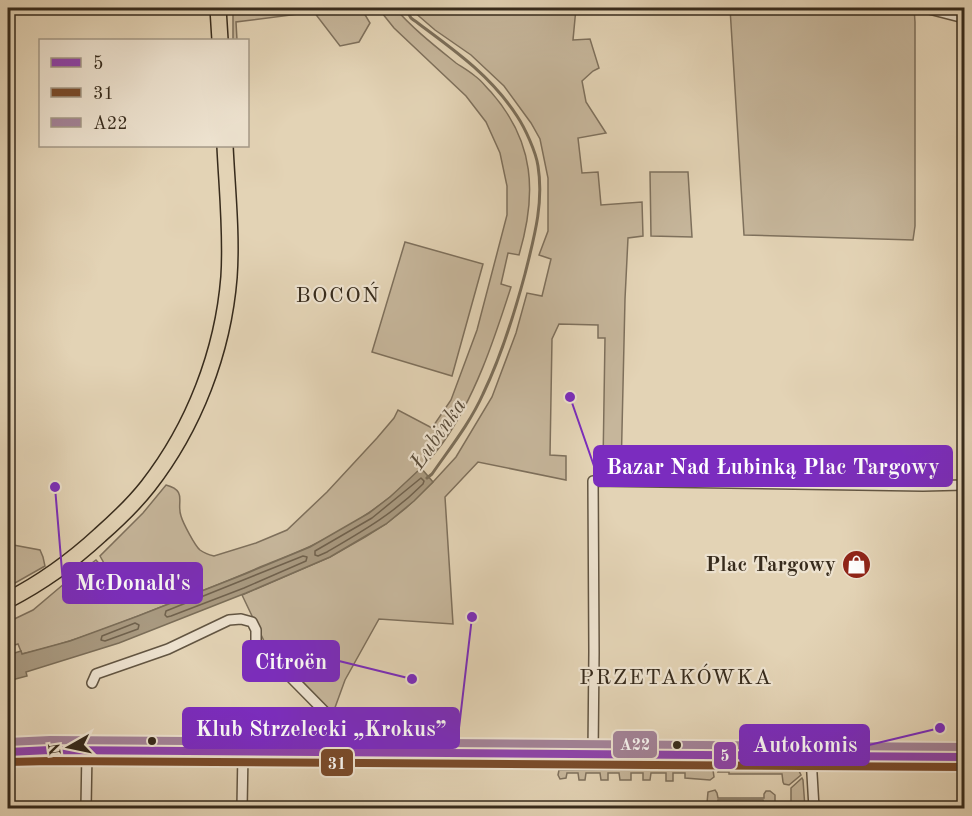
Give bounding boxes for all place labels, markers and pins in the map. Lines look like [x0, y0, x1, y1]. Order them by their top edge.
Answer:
callout: Bazar Nad Łubinką Plac Targowy [594, 446, 952, 486]
shop icon: Plac Targowy [841, 548, 873, 580]
place label: Plac Targowy [706, 555, 836, 576]
callout: McDonald's [63, 563, 202, 603]
callout: Citroën [243, 641, 339, 681]
callout: Klub Strzelecki „Krokus” [183, 708, 459, 748]
callout: Autokomis [740, 725, 869, 765]
unlabelled marker [146, 735, 158, 747]
unlabelled marker [671, 739, 683, 751]

